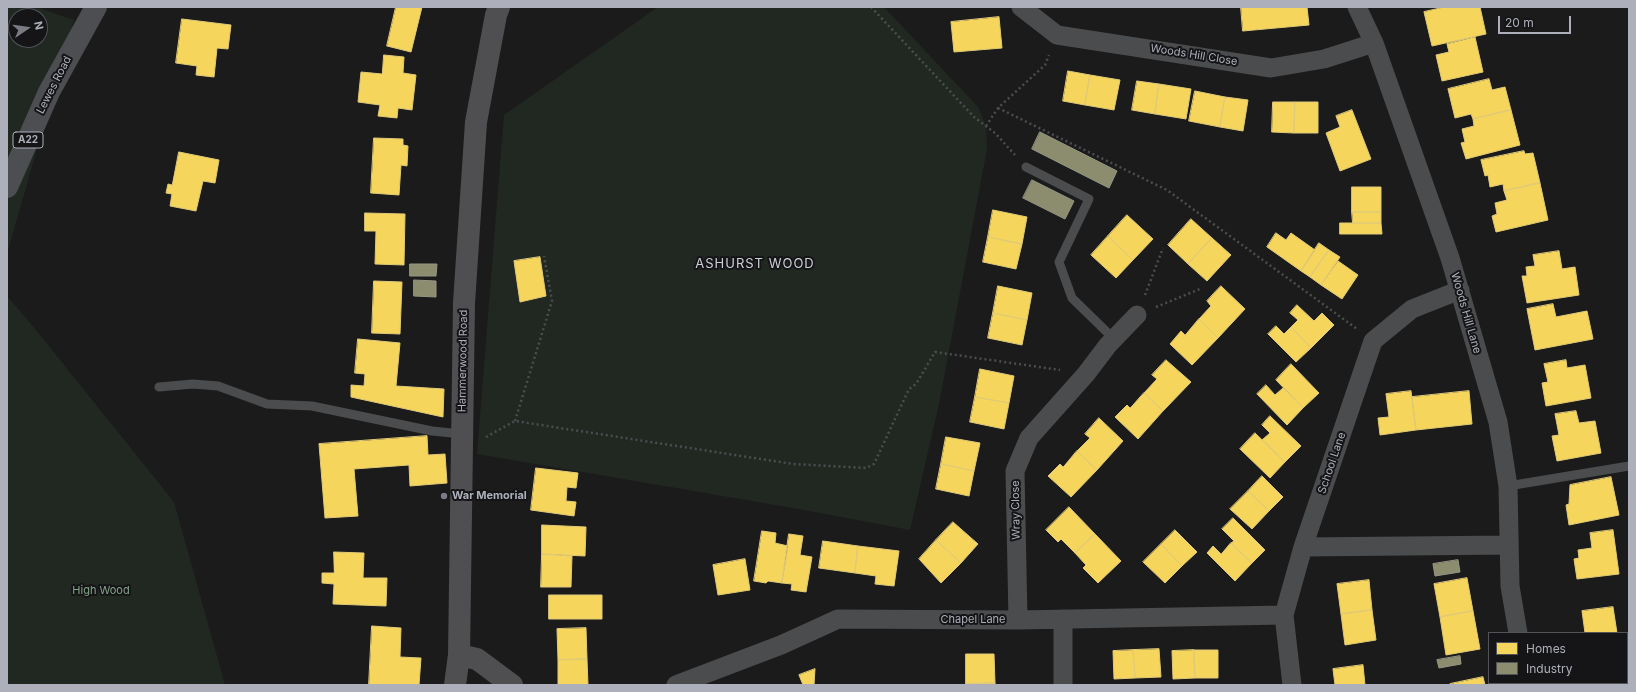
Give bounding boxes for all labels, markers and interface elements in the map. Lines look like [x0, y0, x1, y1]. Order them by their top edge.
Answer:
north arrow [8, 8, 48, 48]
scale bar [1500, 8, 1573, 34]
text: 20 m [1505, 15, 1534, 30]
text: N [31, 20, 46, 31]
street label: Woods Hill Close [1150, 42, 1238, 68]
street label: Lewes Road [34, 54, 74, 116]
road number: A22 [13, 132, 43, 148]
district label: ASHURST WOOD [695, 256, 815, 272]
street label: Woods Hill Lane [1448, 271, 1484, 355]
street label: Hammerwood Road [456, 310, 470, 412]
street label: School Lane [1315, 431, 1349, 495]
street label: Wray Close [1009, 480, 1023, 540]
place label: War Memorial [452, 489, 527, 503]
marker: War Memorial [439, 491, 449, 501]
park label: High Wood [72, 584, 130, 598]
street label: Chapel Lane [941, 613, 1005, 627]
legend [1488, 632, 1628, 684]
text: Homes [1526, 641, 1566, 656]
text: Industry [1526, 661, 1572, 676]

